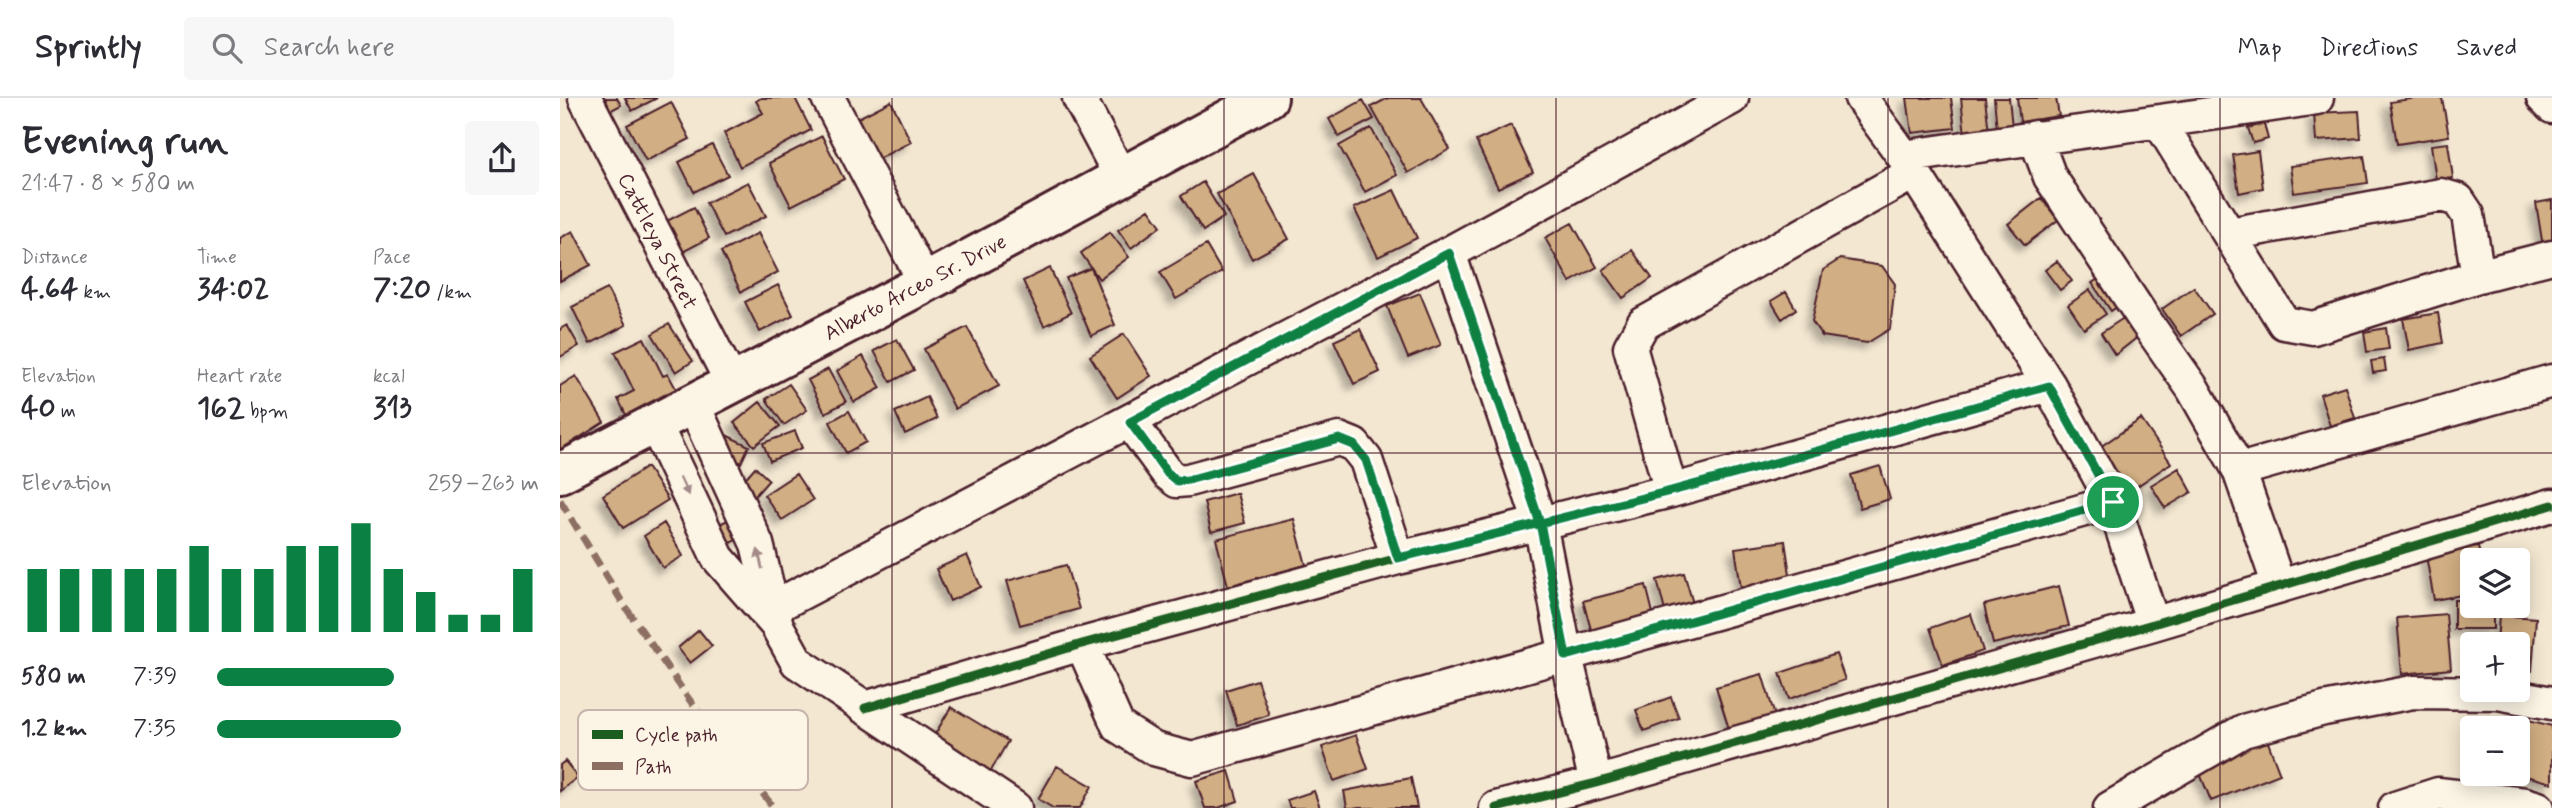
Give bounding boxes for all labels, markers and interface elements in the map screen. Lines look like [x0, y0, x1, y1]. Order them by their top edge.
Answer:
search box [184, 17, 674, 80]
text: Sprintly [35, 26, 142, 70]
icon: search [208, 29, 246, 67]
text: Search here [264, 31, 395, 65]
text: Map [2238, 33, 2282, 64]
text: Directions [2320, 33, 2418, 64]
text: Saved [2456, 33, 2517, 64]
text: Evening run [21, 118, 228, 167]
button: share [465, 121, 539, 195]
street label: Cattleya Street [611, 168, 704, 315]
text: 21:47 · 8 × 580 m [21, 169, 195, 199]
street label: Alberto Arceo Sr. Drive [819, 228, 1012, 348]
text: Distance [21, 245, 88, 270]
text: Time [197, 245, 237, 270]
text: Pace [373, 245, 411, 270]
text: 4.64 [21, 270, 78, 309]
text: 34:02 [197, 270, 269, 309]
text: 7:20 [373, 270, 431, 309]
text: km [78, 280, 111, 305]
text: /km [431, 280, 472, 305]
text: Elevation [21, 364, 96, 389]
text: Heart rate [197, 364, 282, 389]
text: kcal [373, 364, 405, 389]
text: 40 [21, 389, 56, 428]
text: 162 [197, 389, 245, 428]
text: 313 [373, 389, 412, 428]
text: m [56, 399, 76, 424]
text: bpm [245, 399, 288, 424]
text: Elevation [21, 469, 112, 499]
text: 259–263 m [428, 469, 539, 499]
pin [2083, 472, 2143, 532]
one-way arrow [678, 476, 690, 496]
icon: arrive [2094, 483, 2132, 521]
one-way arrow [755, 548, 766, 570]
map controls [2460, 548, 2530, 786]
button: layers [2460, 548, 2530, 618]
button: + [2460, 632, 2530, 702]
text: 580 m [21, 662, 86, 692]
text: 7:39 [133, 662, 177, 692]
legend [578, 710, 808, 790]
text: 1.2 km [21, 714, 87, 744]
text: 7:35 [133, 714, 176, 744]
button: − [2460, 716, 2530, 786]
text: Cycle path [635, 723, 718, 748]
text: Path [635, 755, 672, 780]

